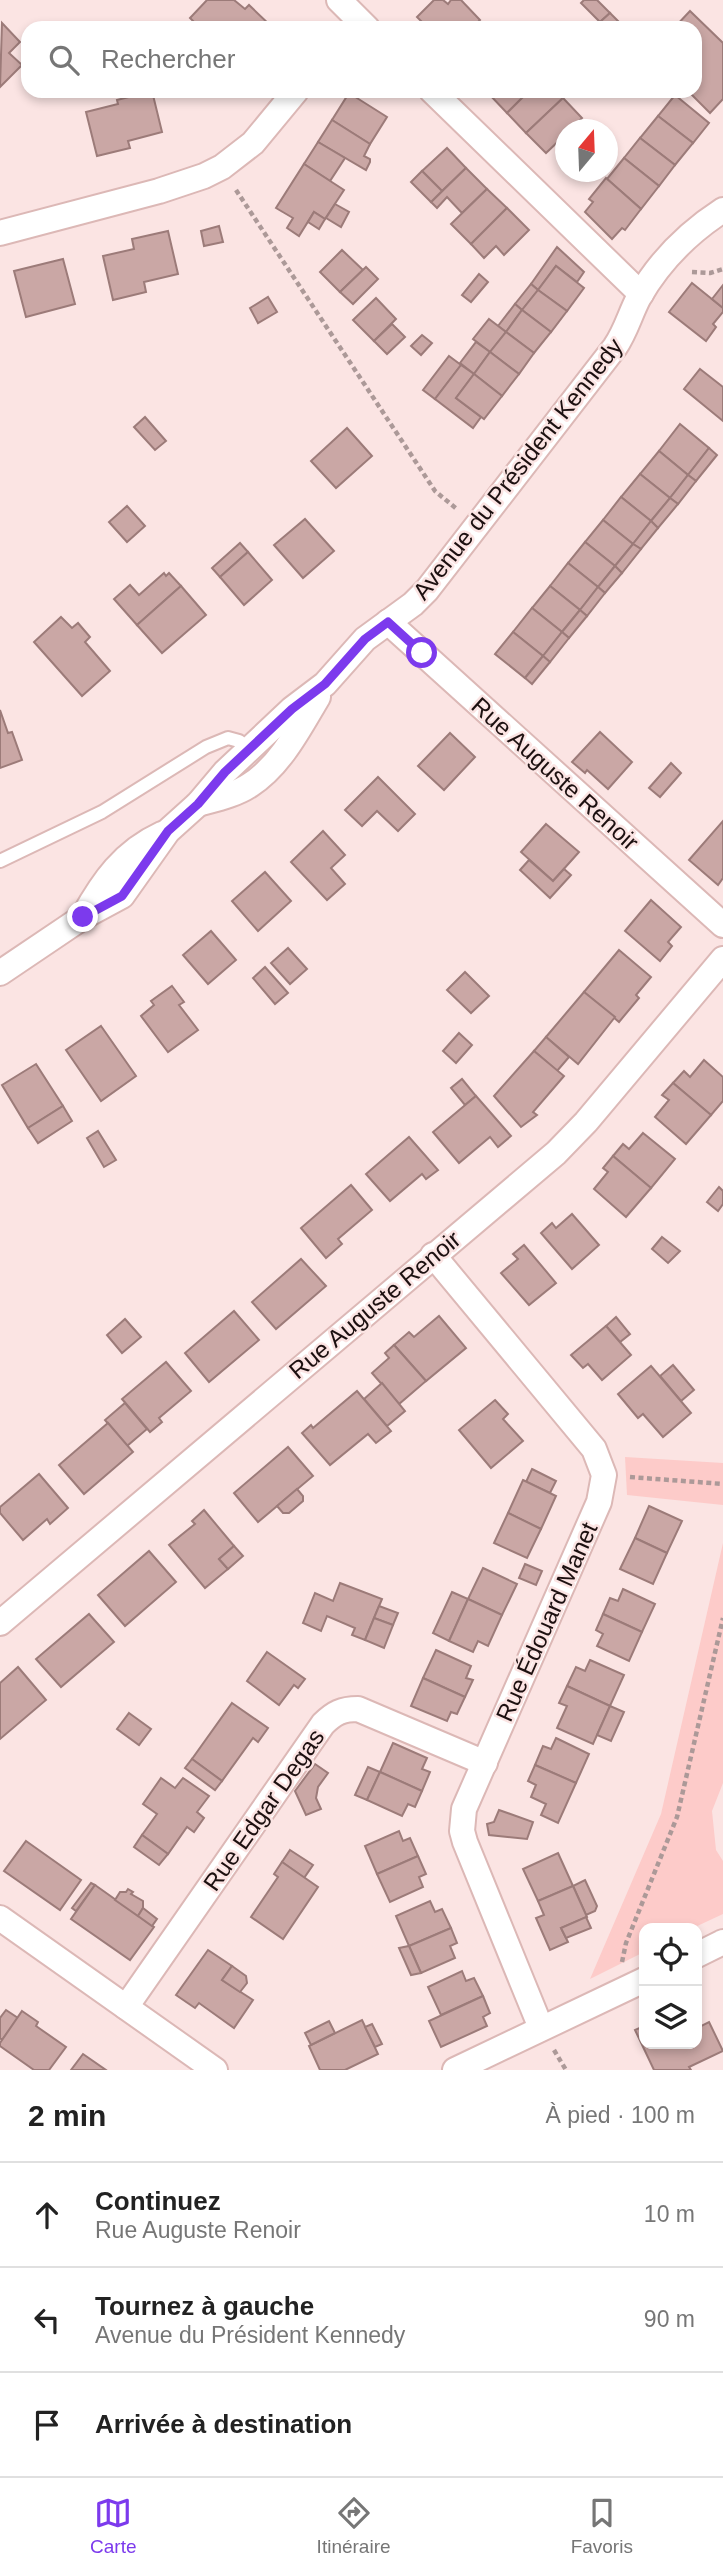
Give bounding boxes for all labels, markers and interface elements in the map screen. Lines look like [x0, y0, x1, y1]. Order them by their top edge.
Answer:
search box [21, 21, 702, 98]
icon: search [45, 41, 83, 79]
text: Rechercher [101, 44, 235, 74]
north arrow [555, 119, 618, 182]
street label: Avenue du Président Kennedy [407, 333, 628, 605]
route start [406, 637, 437, 668]
street label: Rue Auguste Renoir [466, 692, 644, 856]
route end [67, 901, 98, 932]
street label: Rue Auguste Renoir [284, 1225, 466, 1384]
street label: Rue Édouard Manet [491, 1518, 603, 1725]
street label: Rue Edgar Degas [198, 1724, 329, 1896]
map controls [639, 1923, 702, 2049]
button: locate [639, 1923, 702, 1986]
button: layers [639, 1986, 702, 2049]
text: 2 min [28, 2099, 106, 2132]
text: À pied · 100 m [545, 2102, 695, 2128]
text: Continuez [95, 2186, 221, 2216]
icon: ahead [28, 2196, 66, 2234]
text: 10 m [644, 2201, 695, 2227]
text: Rue Auguste Renoir [95, 2217, 301, 2243]
text: Tournez à gauche [95, 2291, 314, 2321]
icon: left [28, 2301, 66, 2339]
text: 90 m [644, 2306, 695, 2332]
text: Avenue du Président Kennedy [95, 2322, 405, 2348]
icon: arrive [28, 2406, 66, 2444]
text: Arrivée à destination [95, 2409, 352, 2439]
tab: Carte [90, 2494, 137, 2558]
tab: Itinéraire [317, 2494, 391, 2558]
tab: Favoris [571, 2494, 633, 2558]

